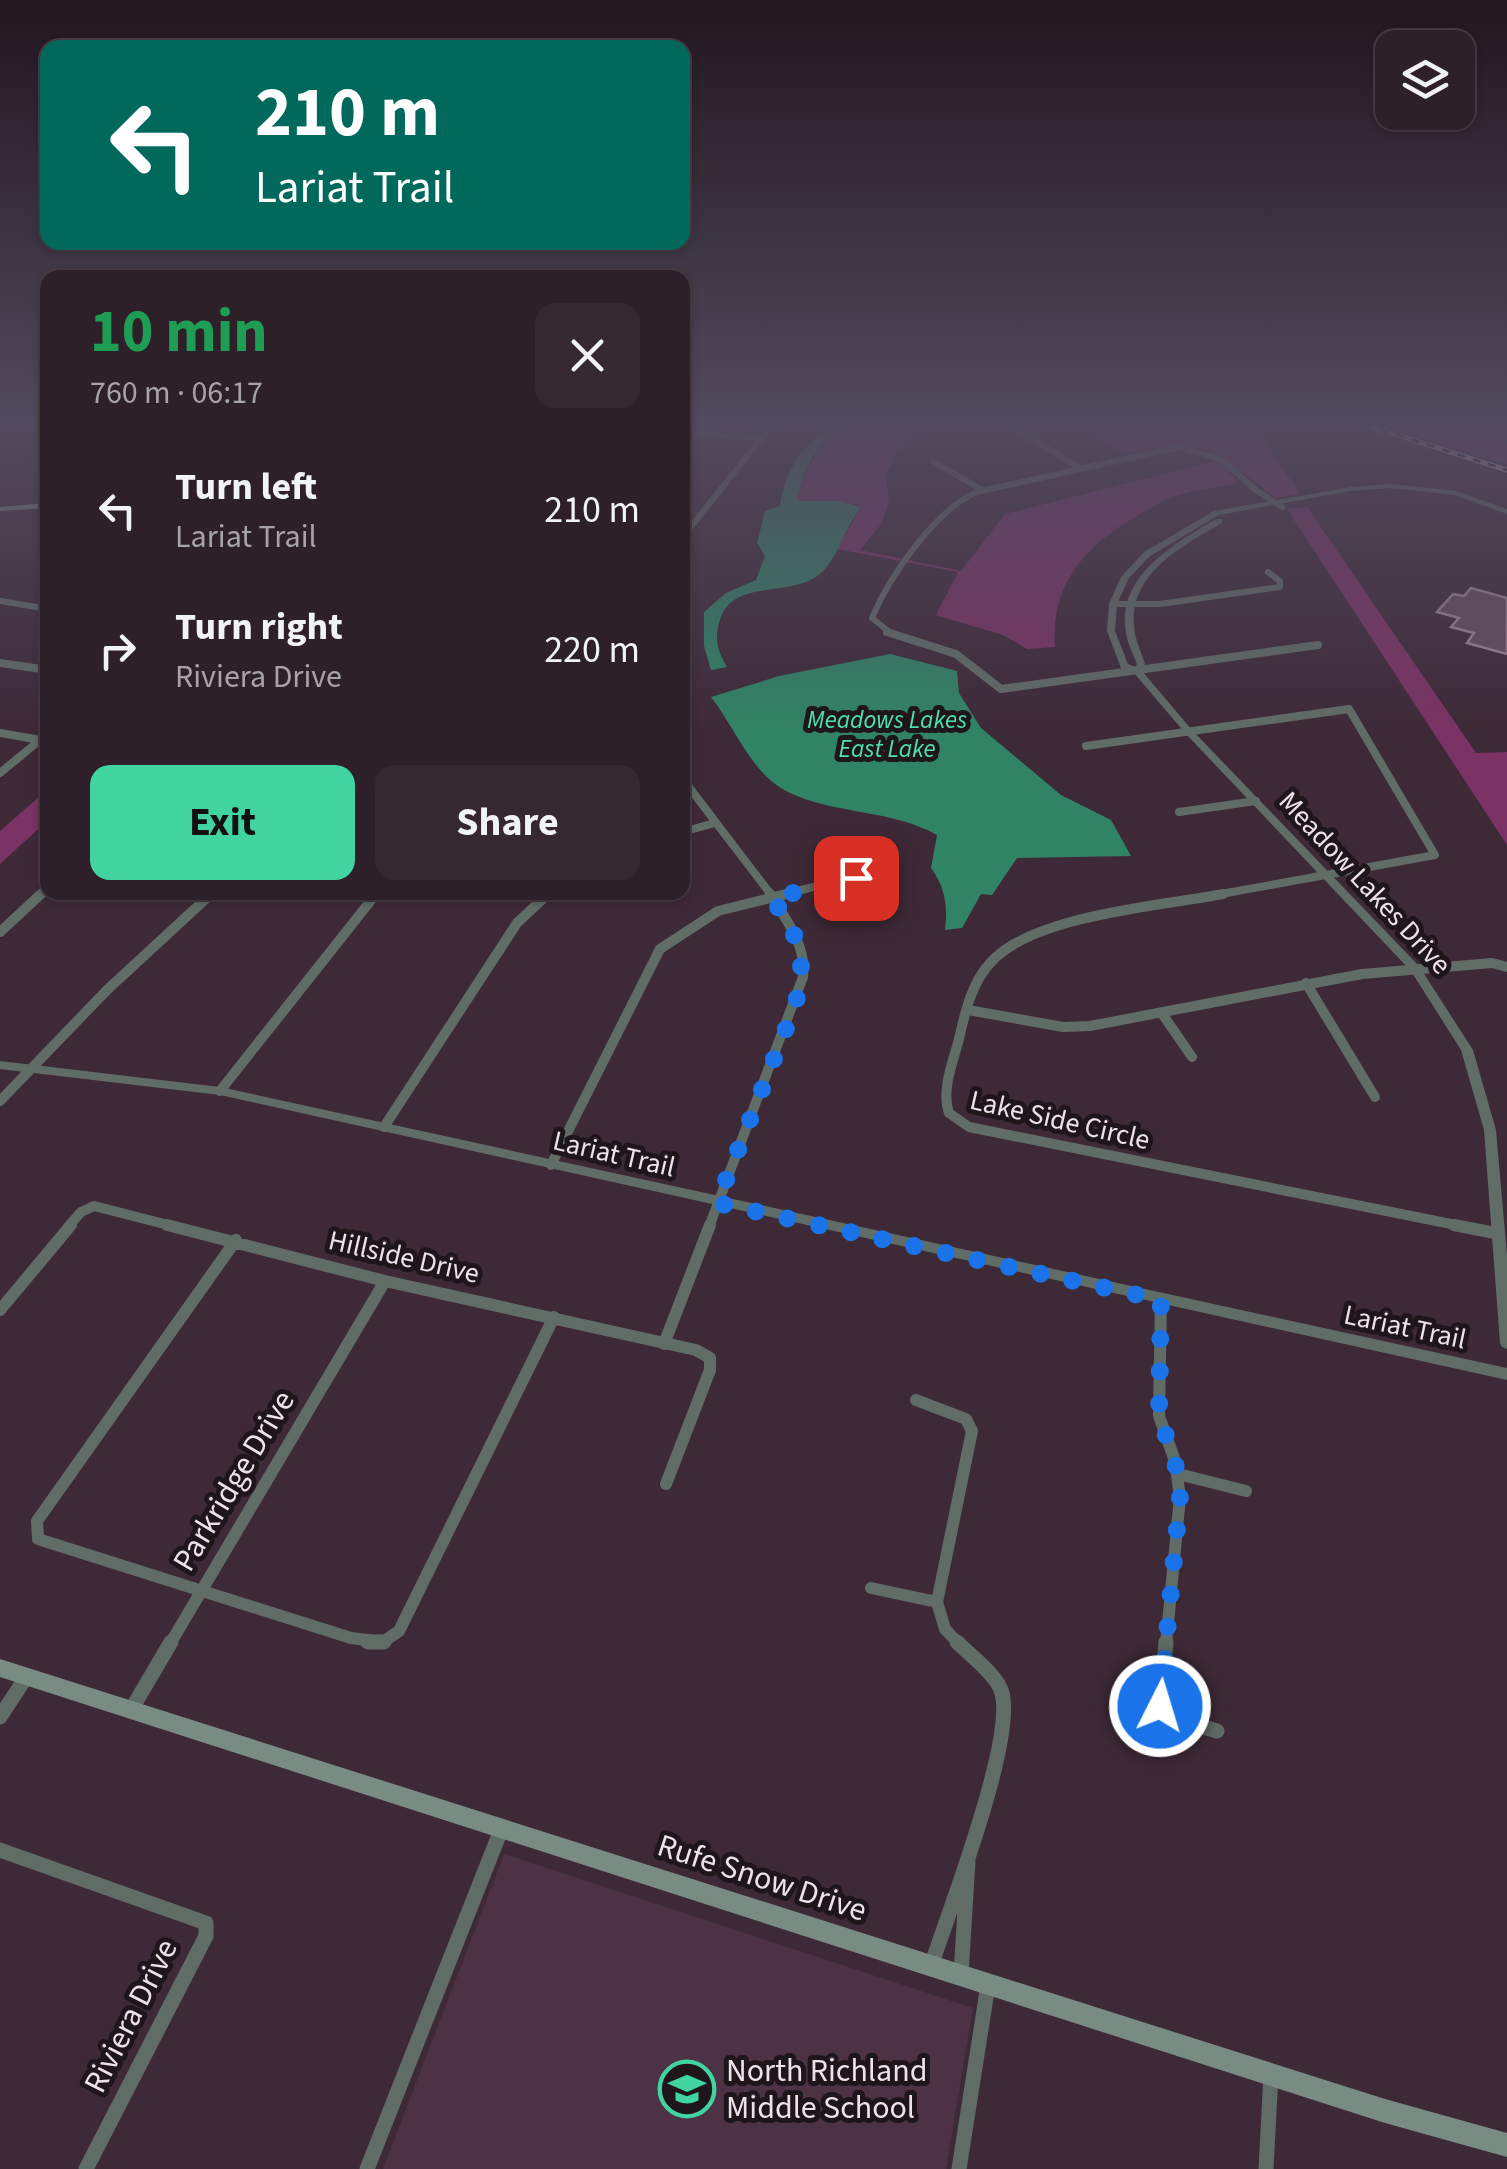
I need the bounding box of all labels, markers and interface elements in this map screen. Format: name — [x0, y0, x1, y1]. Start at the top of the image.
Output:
map controls — [1375, 30, 1475, 130]
button: layers — [1375, 30, 1475, 130]
text: 210 m — [255, 63, 440, 163]
icon: left — [90, 80, 220, 210]
text: Lariat Trail — [255, 156, 454, 220]
text: 10 min — [90, 290, 268, 375]
button: close — [535, 303, 640, 408]
text: 760 m · 06:17 — [90, 370, 263, 416]
text: Turn left — [175, 460, 317, 514]
icon: left — [90, 483, 145, 538]
text: 210 m — [544, 483, 640, 537]
text: Lariat Trail — [175, 514, 317, 560]
text: Turn right — [175, 600, 343, 654]
icon: right — [90, 623, 145, 678]
text: 220 m — [544, 623, 640, 677]
text: Riviera Drive — [175, 654, 342, 700]
water label: Meadows Lakes East Lake — [807, 702, 967, 767]
button: Exit — [90, 765, 355, 880]
button: Share — [375, 765, 640, 880]
street label: Meadow Lakes Drive — [1269, 783, 1461, 983]
pin — [814, 836, 899, 921]
icon: arrive — [829, 851, 884, 906]
street label: Lake Side Circle — [966, 1080, 1154, 1160]
street label: Lariat Trail — [549, 1121, 679, 1187]
street label: Hillside Drive — [325, 1220, 483, 1294]
street label: Lariat Trail — [1340, 1295, 1470, 1359]
street label: Parkridge Drive — [162, 1382, 306, 1580]
position arrow — [1108, 1654, 1212, 1758]
street label: Rufe Snow Drive — [651, 1823, 873, 1933]
street label: Riviera Drive — [73, 1931, 189, 2101]
place label: North Richland Middle School — [726, 2048, 927, 2131]
school or university icon: North Richland Middle School — [657, 2059, 717, 2119]

